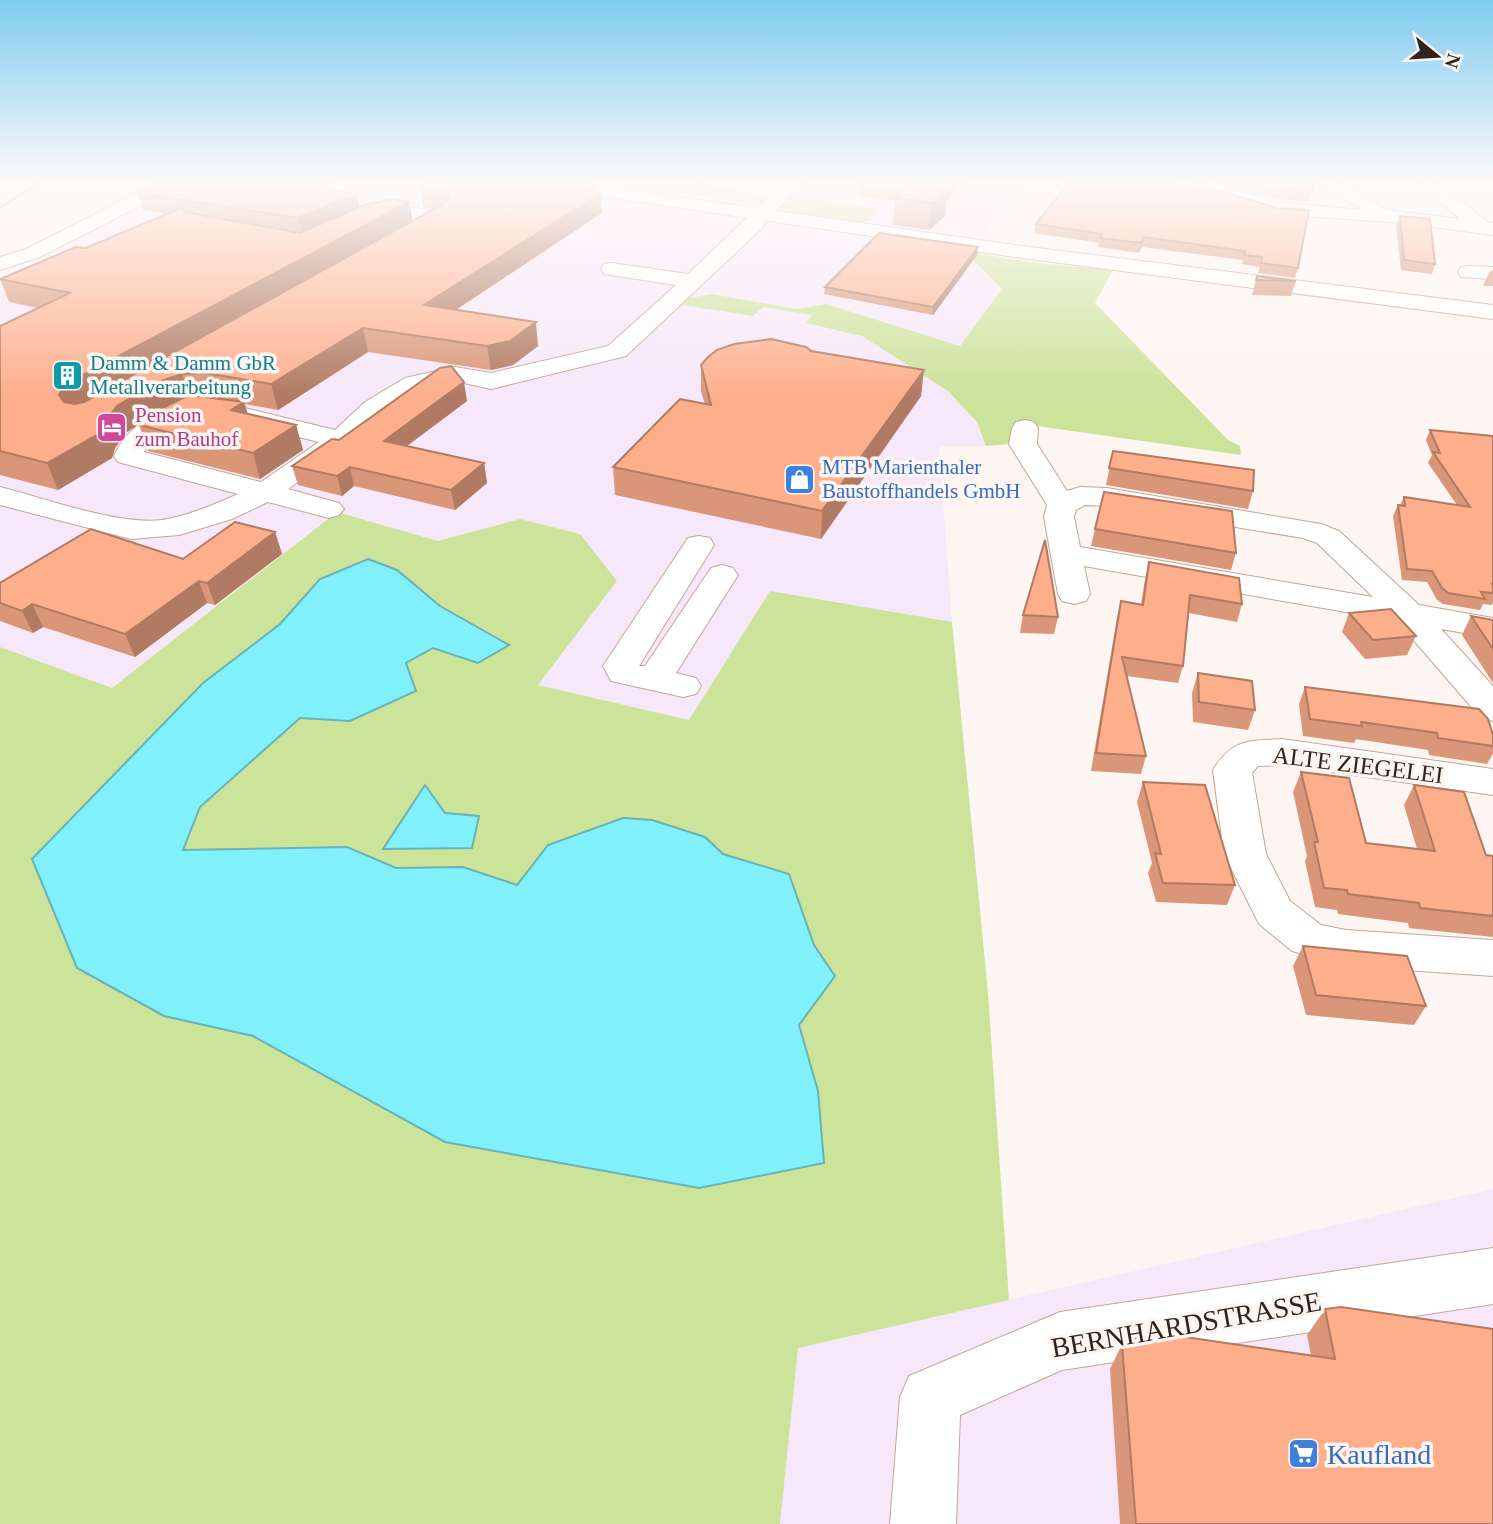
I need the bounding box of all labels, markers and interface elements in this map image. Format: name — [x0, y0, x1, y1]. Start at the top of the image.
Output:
north arrow — [1402, 21, 1472, 91]
text: N — [1441, 51, 1465, 71]
place label: Damm & Damm GbR Metallverarbeitung — [90, 351, 276, 399]
building icon: Damm & Damm GbR Metallverarbeitung — [50, 358, 84, 392]
place label: Pension zum Bauhof — [135, 403, 238, 451]
hotel icon: Pension zum Bauhof — [95, 410, 129, 444]
place label: MTB Marienthaler Baustoffhandels GmbH — [822, 455, 1021, 503]
shop icon: MTB Marienthaler Baustoffhandels GmbH — [782, 462, 816, 496]
street label: ALTE ZIEGELEI — [1271, 742, 1445, 788]
street label: BERNHARDSTRASSE — [1049, 1285, 1324, 1364]
supermarket icon: Kaufland — [1287, 1437, 1321, 1471]
place label: Kaufland — [1327, 1439, 1431, 1470]

